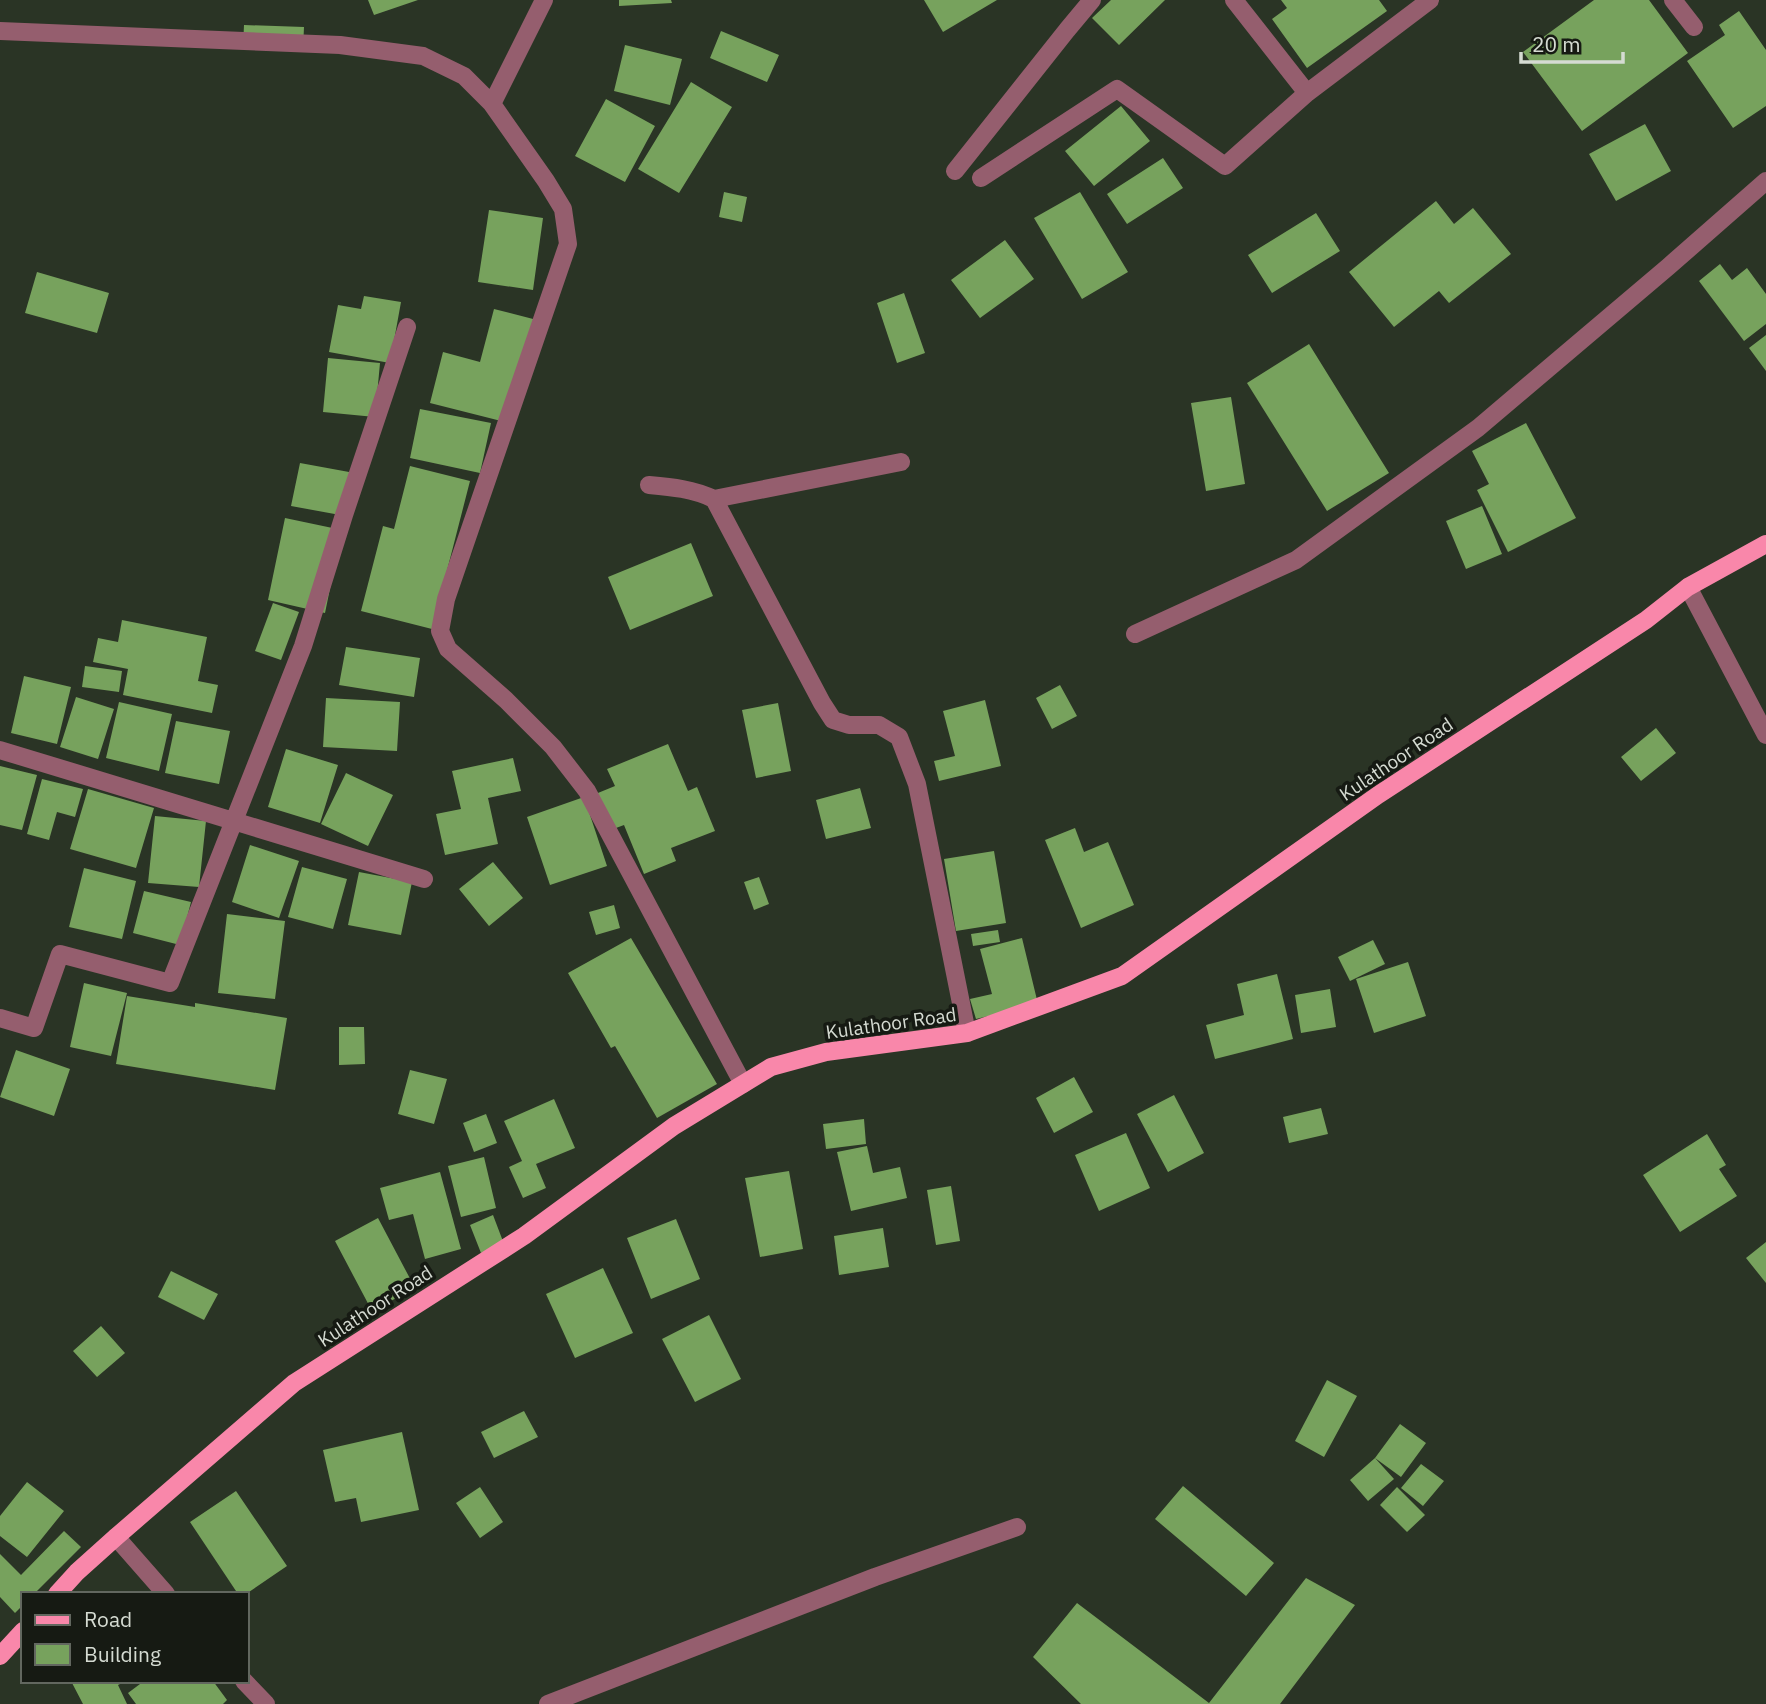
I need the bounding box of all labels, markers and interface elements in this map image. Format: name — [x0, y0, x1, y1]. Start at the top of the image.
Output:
scale bar — [1521, 21, 1622, 65]
text: 20 m — [1532, 30, 1581, 58]
street label: Kulathoor Road — [1335, 712, 1457, 806]
street label: Kulathoor Road — [824, 1002, 958, 1044]
street label: Kulathoor Road — [313, 1260, 437, 1352]
legend — [21, 1592, 248, 1683]
text: Road — [84, 1605, 132, 1633]
text: Building — [84, 1640, 161, 1668]

